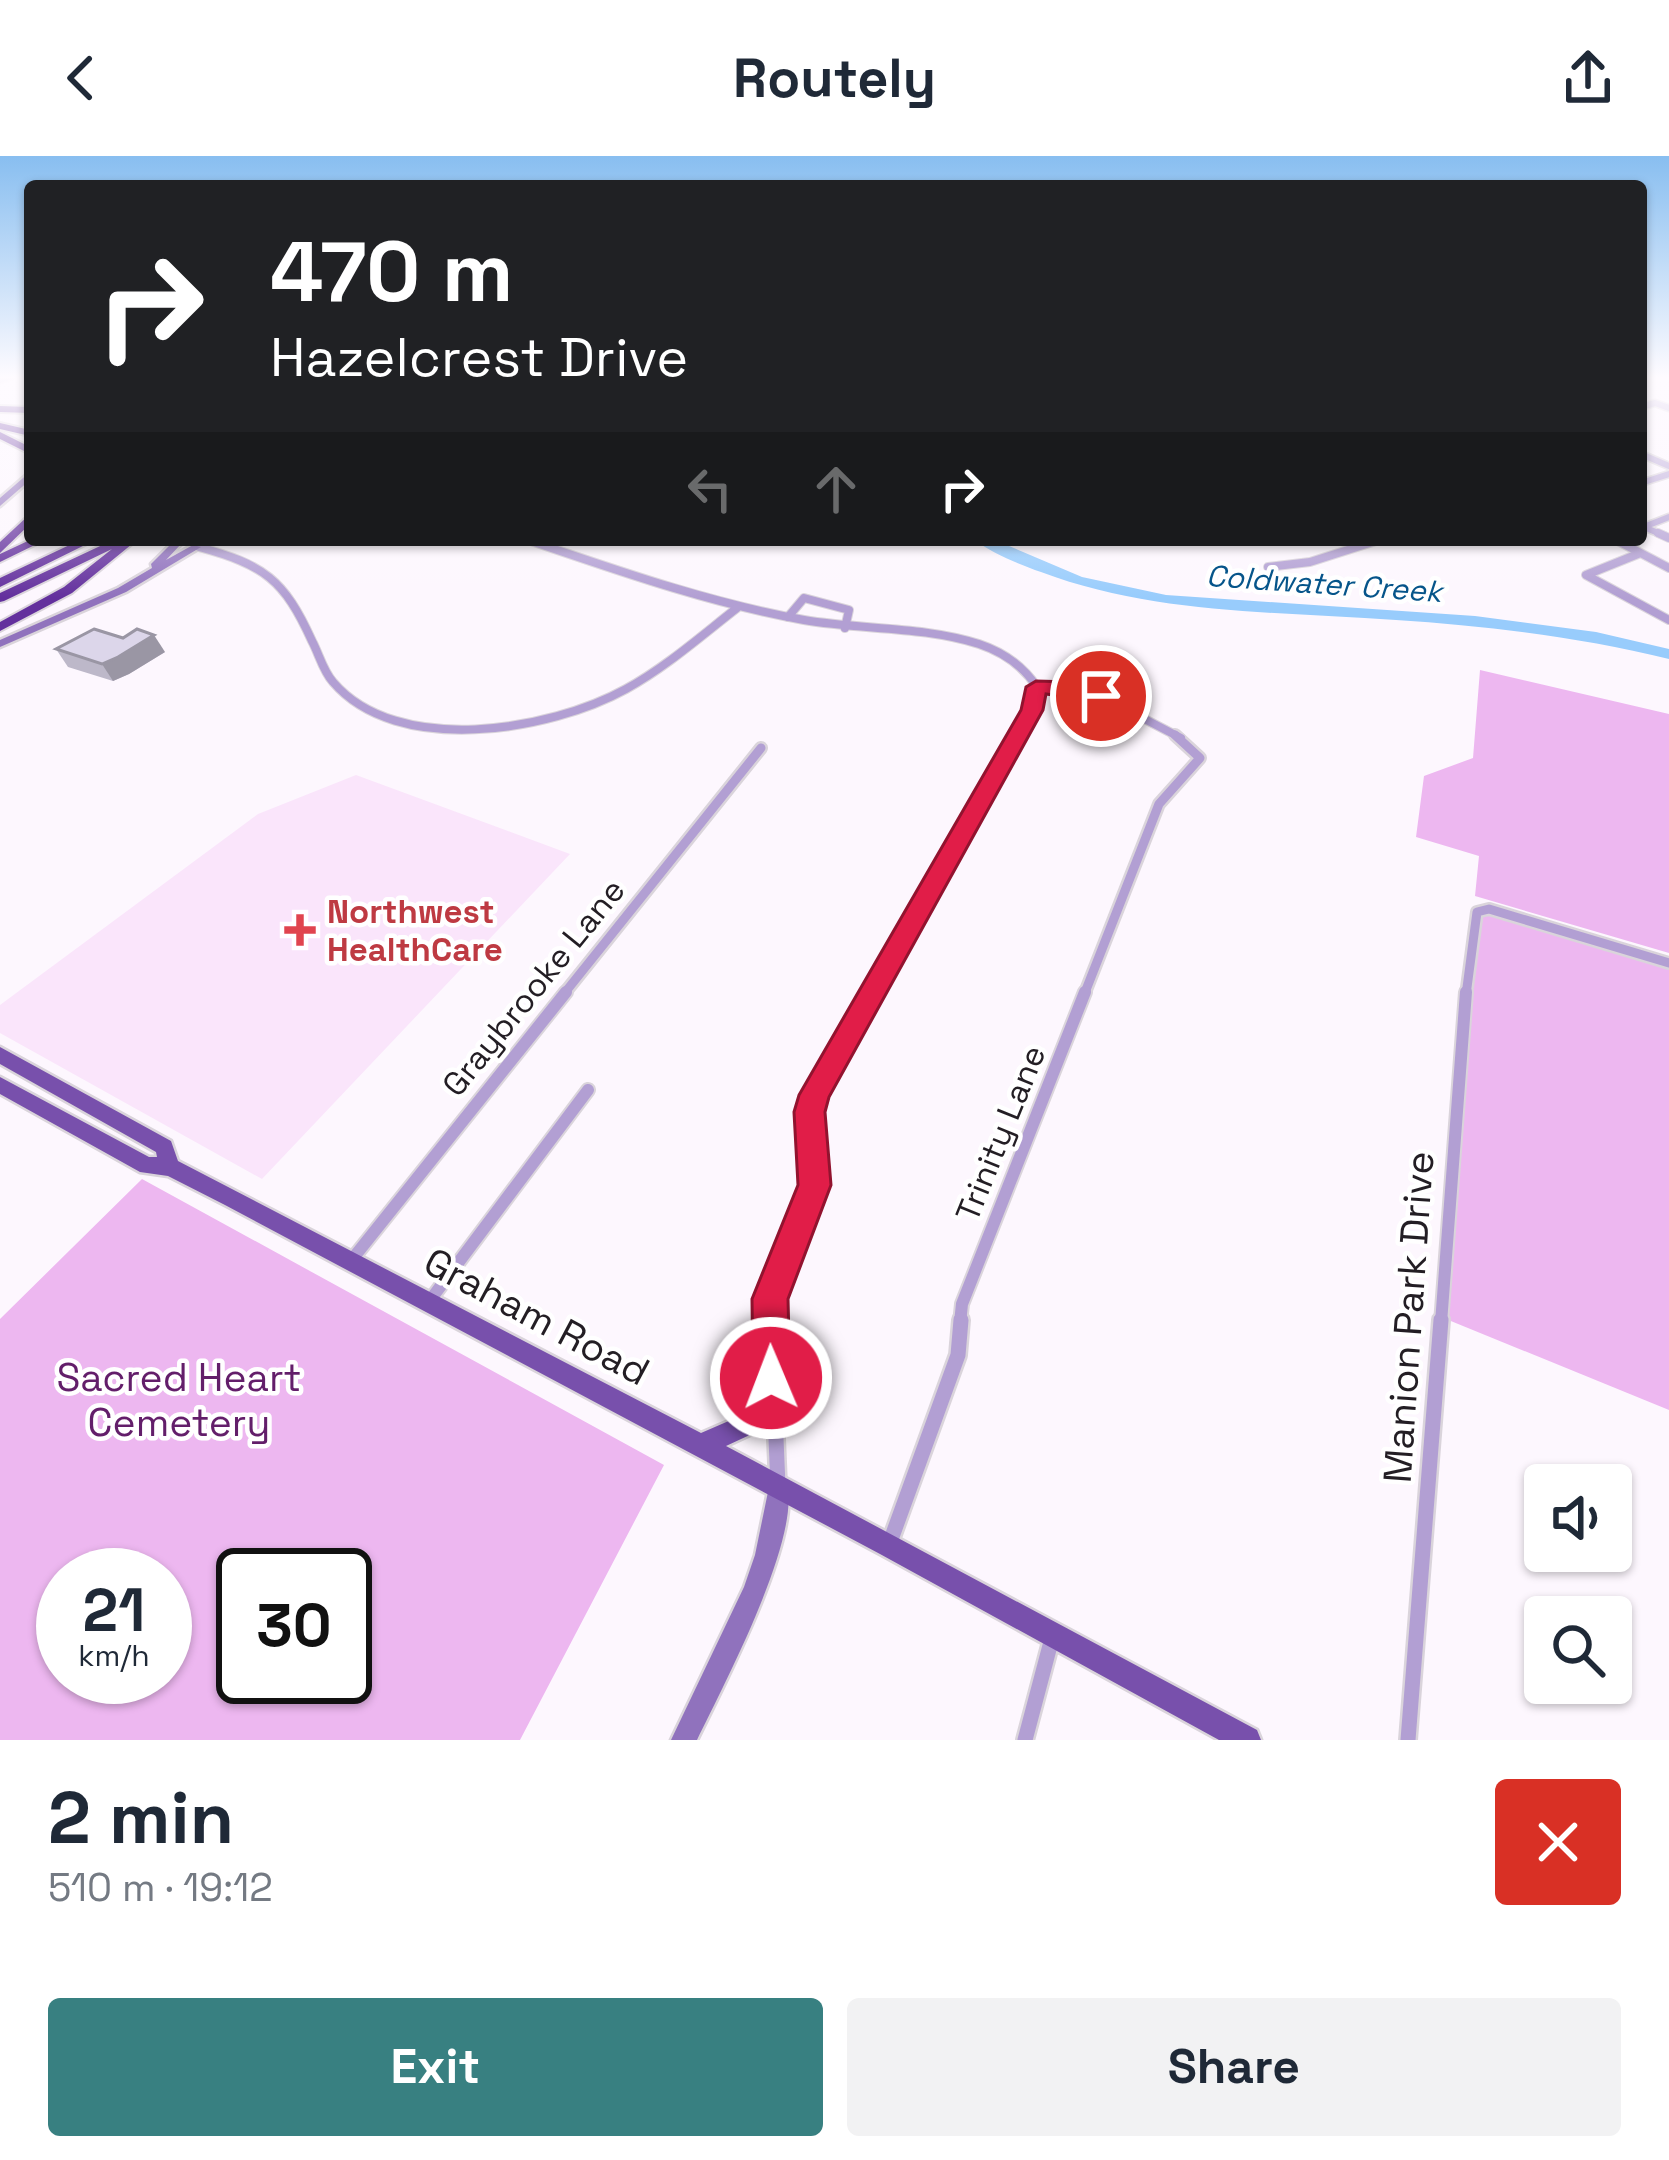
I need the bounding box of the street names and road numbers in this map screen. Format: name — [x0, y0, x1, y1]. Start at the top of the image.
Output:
street label: Graybrooke Lane — [433, 870, 634, 1105]
street label: Trinity Lane — [947, 1039, 1055, 1228]
street label: Manion Park Drive — [1372, 1150, 1445, 1484]
street label: Graham Road — [416, 1237, 658, 1396]

